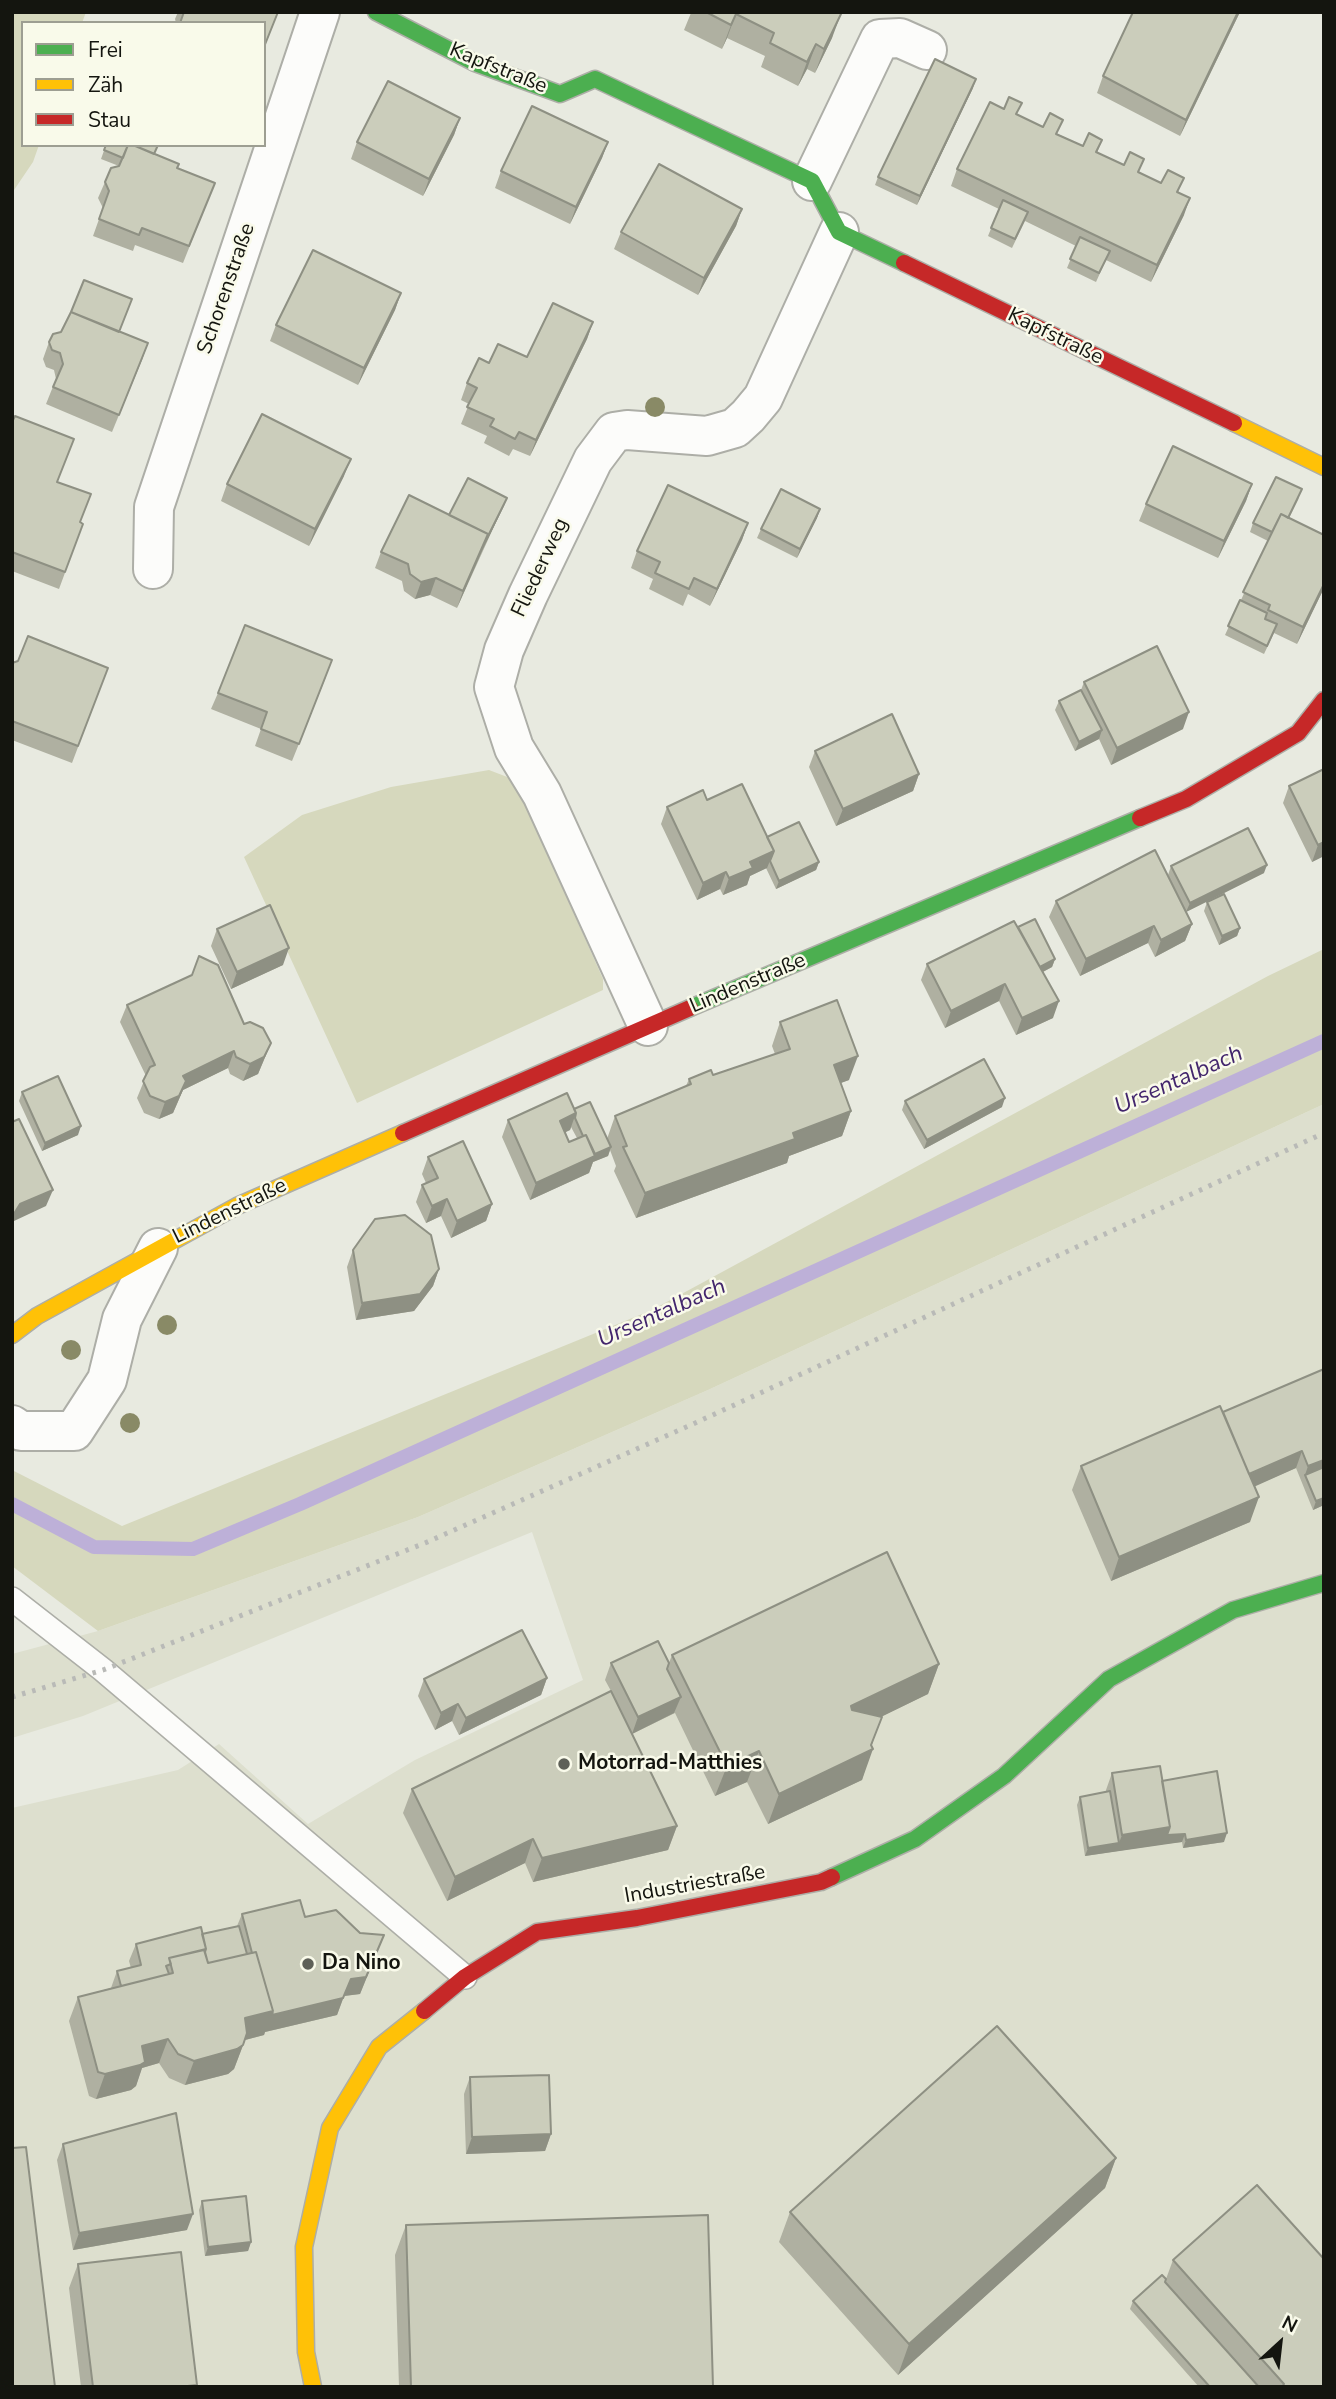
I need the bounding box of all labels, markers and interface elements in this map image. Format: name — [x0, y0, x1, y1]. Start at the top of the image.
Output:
legend — [21, 21, 266, 147]
text: Frei — [88, 36, 123, 64]
street label: Kapfstraße — [445, 38, 551, 100]
text: Zäh — [88, 71, 123, 99]
text: Stau — [88, 106, 131, 134]
street label: Schorenstraße — [193, 220, 261, 358]
street label: Kapfstraße — [1003, 303, 1107, 371]
street label: Fliederweg — [507, 514, 575, 622]
street label: Lindenstraße — [686, 948, 810, 1020]
water label: Ursentalbach — [1111, 1040, 1247, 1122]
street label: Lindenstraße — [169, 1174, 291, 1250]
water label: Ursentalbach — [594, 1273, 730, 1355]
place label: Motorrad-Matthies — [578, 1751, 762, 1777]
marker: Motorrad-Matthies — [556, 1756, 572, 1772]
street label: Industriestraße — [623, 1860, 767, 1910]
place label: Da Nino — [322, 1951, 401, 1977]
marker: Da Nino — [300, 1956, 316, 1972]
north arrow — [1245, 2308, 1315, 2378]
text: N — [1277, 2309, 1302, 2339]

